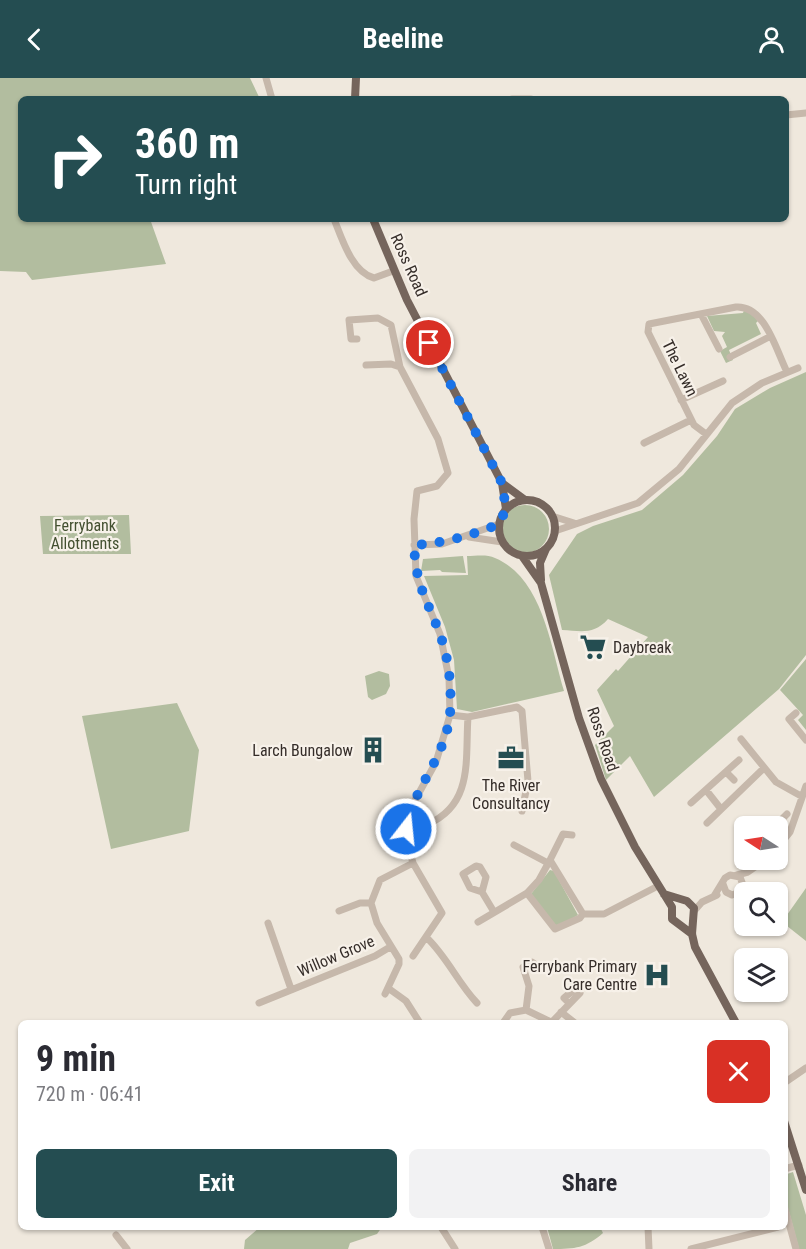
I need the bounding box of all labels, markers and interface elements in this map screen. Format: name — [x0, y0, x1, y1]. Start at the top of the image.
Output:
icon: back — [18, 23, 51, 56]
text: Beeline — [363, 23, 443, 55]
icon: person — [755, 23, 788, 56]
text: 360 m — [135, 119, 240, 168]
icon: right — [36, 120, 114, 198]
text: Turn right — [135, 169, 237, 201]
street label: Ross Road — [387, 231, 431, 299]
pin — [403, 317, 454, 368]
icon: arrive — [412, 326, 445, 359]
street label: The Lawn — [658, 337, 702, 399]
park label: Ferrybank Allotments — [51, 516, 119, 553]
supermarket icon: Daybreak — [578, 632, 608, 662]
place label: Daybreak — [613, 638, 672, 657]
street label: Ross Road — [583, 704, 623, 774]
building icon: Larch Bungalow — [358, 735, 388, 765]
place label: Larch Bungalow — [252, 741, 353, 760]
office icon: The River Consultancy — [496, 743, 526, 773]
place label: The River Consultancy — [472, 776, 550, 813]
position arrow — [374, 797, 438, 861]
north arrow — [734, 816, 788, 870]
map controls — [734, 816, 788, 1002]
button: search — [734, 882, 788, 936]
street label: Willow Grove — [295, 931, 377, 981]
button: layers — [734, 948, 788, 1002]
place label: Ferrybank Primary Care Centre — [522, 957, 637, 994]
hospital icon: Ferrybank Primary Care Centre — [642, 960, 672, 990]
text: 9 min — [36, 1038, 116, 1080]
button: close — [707, 1040, 770, 1103]
text: 720 m · 06:41 — [36, 1082, 143, 1106]
button: Exit — [36, 1149, 397, 1218]
button: Share — [409, 1149, 770, 1218]

